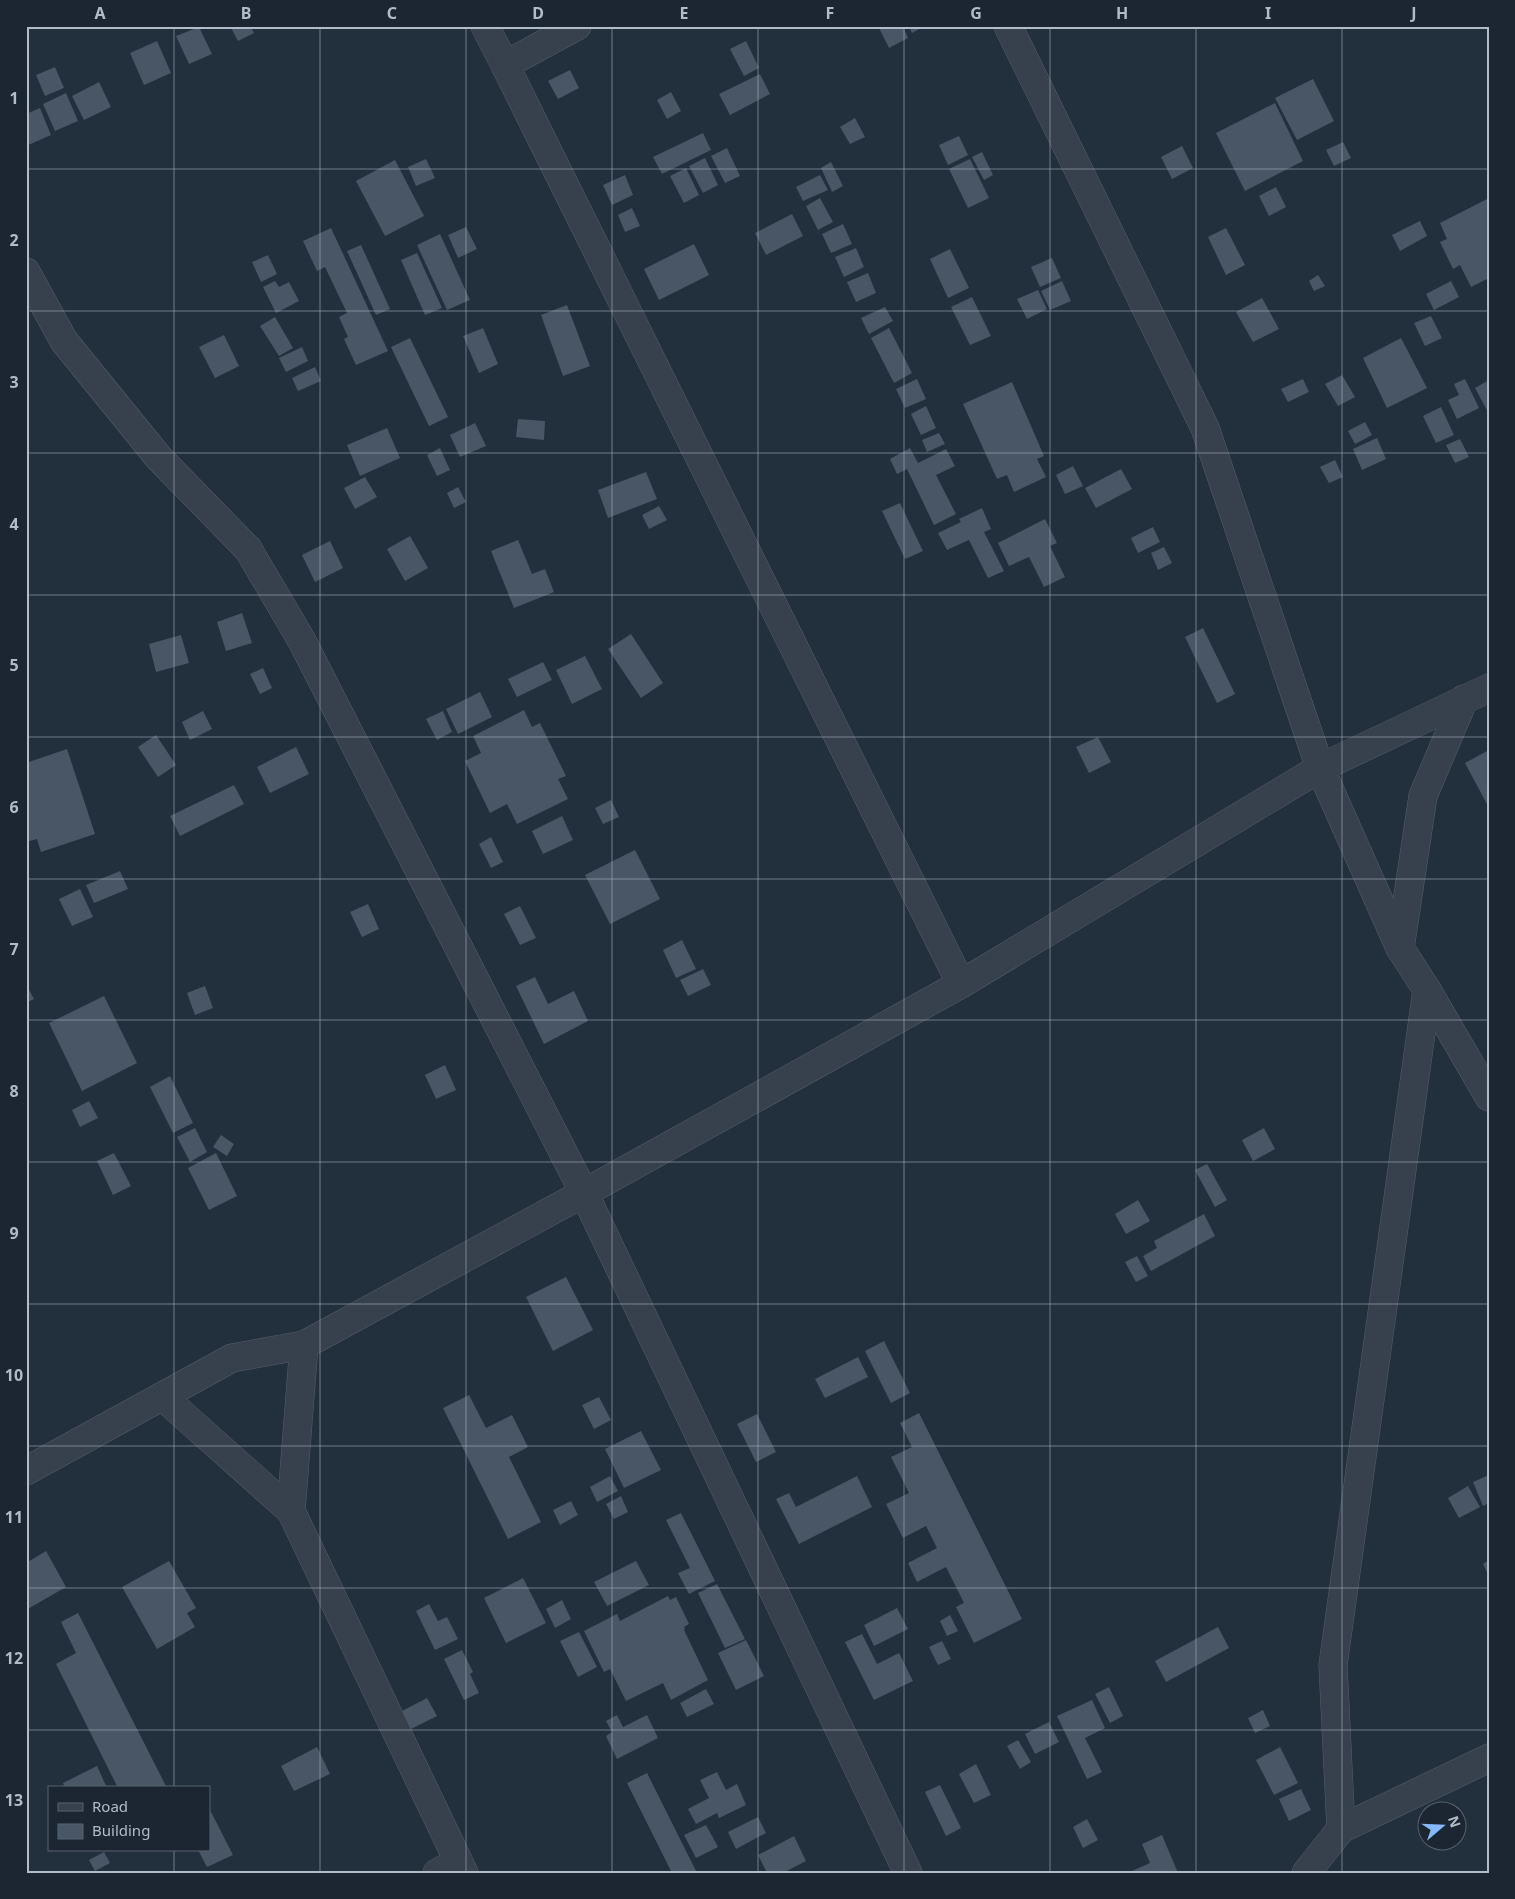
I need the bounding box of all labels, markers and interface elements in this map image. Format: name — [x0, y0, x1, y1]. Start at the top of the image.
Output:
text: A — [94, 2, 106, 24]
text: B — [241, 2, 251, 24]
text: C — [387, 2, 397, 24]
text: D — [532, 2, 544, 24]
text: E — [680, 2, 689, 24]
text: F — [826, 2, 834, 24]
text: G — [970, 2, 982, 24]
text: H — [1116, 2, 1128, 24]
text: I — [1265, 2, 1271, 24]
text: J — [1409, 2, 1417, 24]
text: 1 — [9, 87, 19, 109]
text: 2 — [9, 229, 19, 251]
text: 3 — [9, 371, 19, 393]
text: 4 — [9, 513, 19, 535]
text: 5 — [9, 654, 19, 676]
text: 6 — [9, 796, 19, 818]
text: 7 — [9, 938, 19, 960]
text: 8 — [9, 1080, 19, 1102]
text: 9 — [9, 1222, 19, 1244]
text: 10 — [5, 1364, 23, 1386]
text: 11 — [5, 1506, 23, 1528]
text: 12 — [5, 1647, 23, 1669]
legend — [48, 1786, 210, 1852]
text: 13 — [5, 1789, 23, 1811]
text: Road — [92, 1796, 128, 1816]
north arrow — [1418, 1802, 1468, 1852]
text: N — [1444, 1813, 1466, 1830]
text: Building — [92, 1820, 150, 1840]

